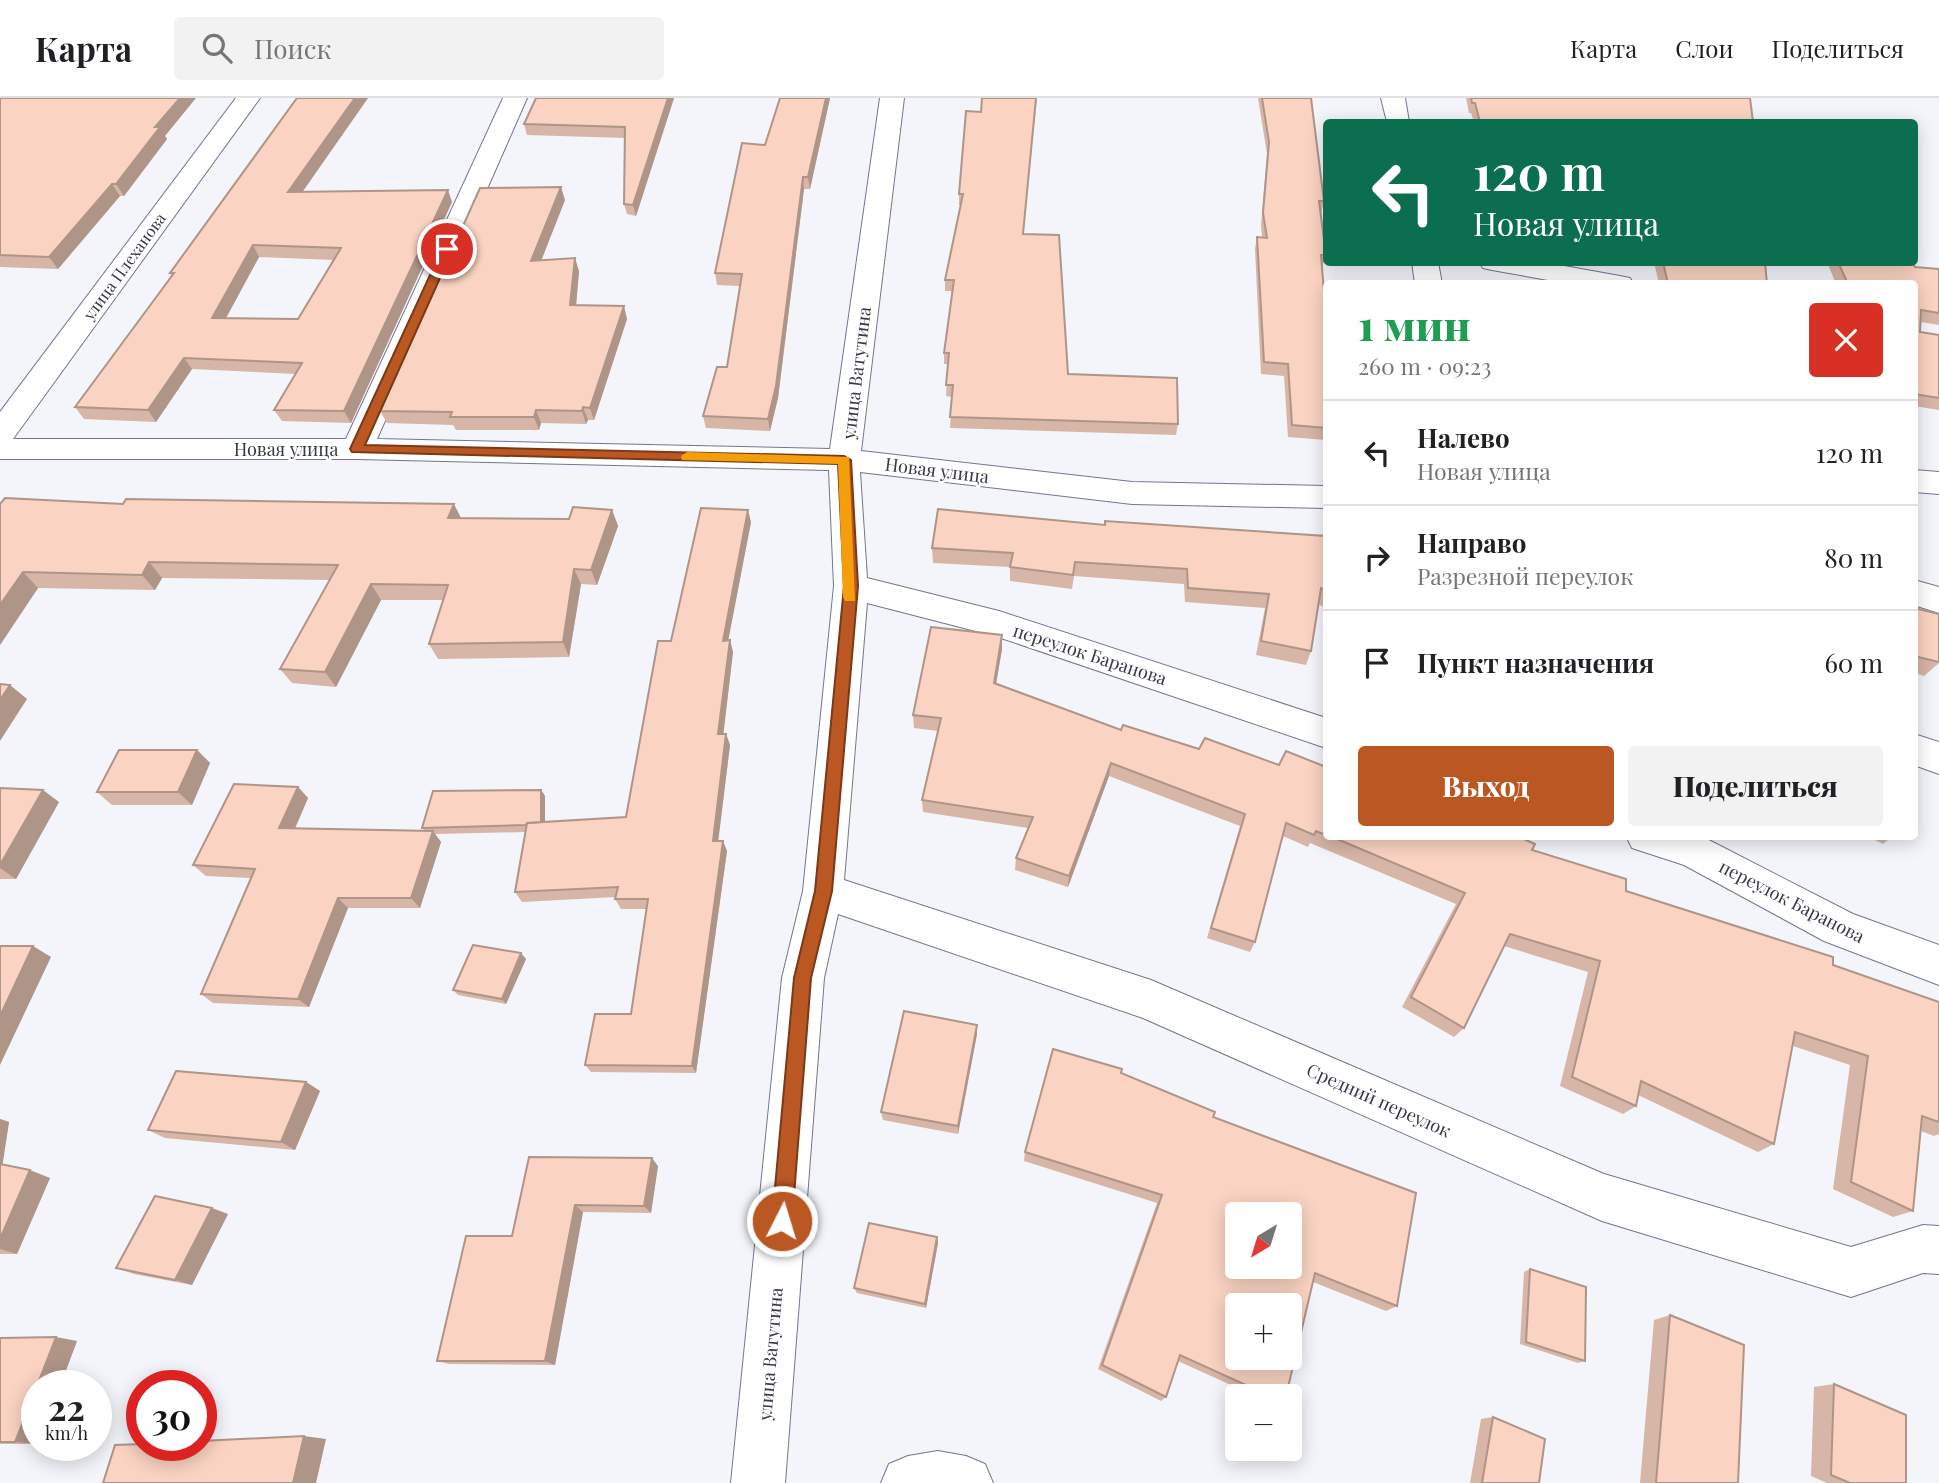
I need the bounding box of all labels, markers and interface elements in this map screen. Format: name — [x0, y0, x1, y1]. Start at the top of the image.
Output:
search box — [174, 17, 664, 80]
text: Карта — [35, 26, 132, 70]
icon: search — [198, 29, 236, 67]
text: Поиск — [254, 31, 331, 66]
text: Карта — [1570, 32, 1637, 64]
text: Слои — [1675, 32, 1734, 64]
text: Поделиться — [1772, 32, 1904, 64]
text: 120 m — [1473, 138, 1605, 203]
icon: left — [1358, 147, 1449, 238]
text: Новая улица — [1473, 201, 1659, 244]
street label: улица Плеханова — [77, 208, 170, 325]
pin — [417, 219, 477, 279]
icon: arrive — [428, 230, 466, 268]
text: 1 мин — [1358, 296, 1471, 352]
button: close — [1809, 303, 1883, 377]
street label: улица Ватутина — [836, 305, 876, 442]
text: 260 m · 09:23 — [1358, 350, 1491, 381]
text: Налево — [1417, 420, 1510, 455]
icon: left — [1358, 434, 1396, 472]
text: 120 m — [1816, 435, 1883, 470]
street label: Новая улица — [234, 437, 338, 461]
street label: Новая улица — [884, 452, 990, 488]
text: Новая улица — [1417, 455, 1551, 486]
text: Направо — [1417, 525, 1526, 560]
icon: right — [1358, 539, 1396, 577]
text: 80 m — [1824, 540, 1883, 575]
text: Разрезной переулок — [1417, 560, 1633, 591]
street label: переулок Баранова — [1010, 618, 1170, 690]
icon: arrive — [1358, 644, 1396, 682]
text: Пункт назначения — [1417, 645, 1654, 680]
text: 60 m — [1824, 645, 1883, 680]
button: Выход — [1358, 746, 1614, 826]
button: Поделиться — [1628, 746, 1883, 826]
street label: переулок Баранова — [1715, 854, 1869, 948]
street label: Средний переулок — [1303, 1057, 1455, 1143]
position arrow — [745, 1184, 819, 1258]
north arrow — [1225, 1202, 1302, 1279]
map controls — [1225, 1202, 1302, 1461]
street label: улица Ватутина — [752, 1286, 788, 1423]
button: + — [1225, 1293, 1302, 1370]
speed limit sign: 30 — [126, 1370, 217, 1461]
text: 22 — [48, 1383, 85, 1430]
button: − — [1225, 1384, 1302, 1461]
text: km/h — [45, 1421, 88, 1445]

